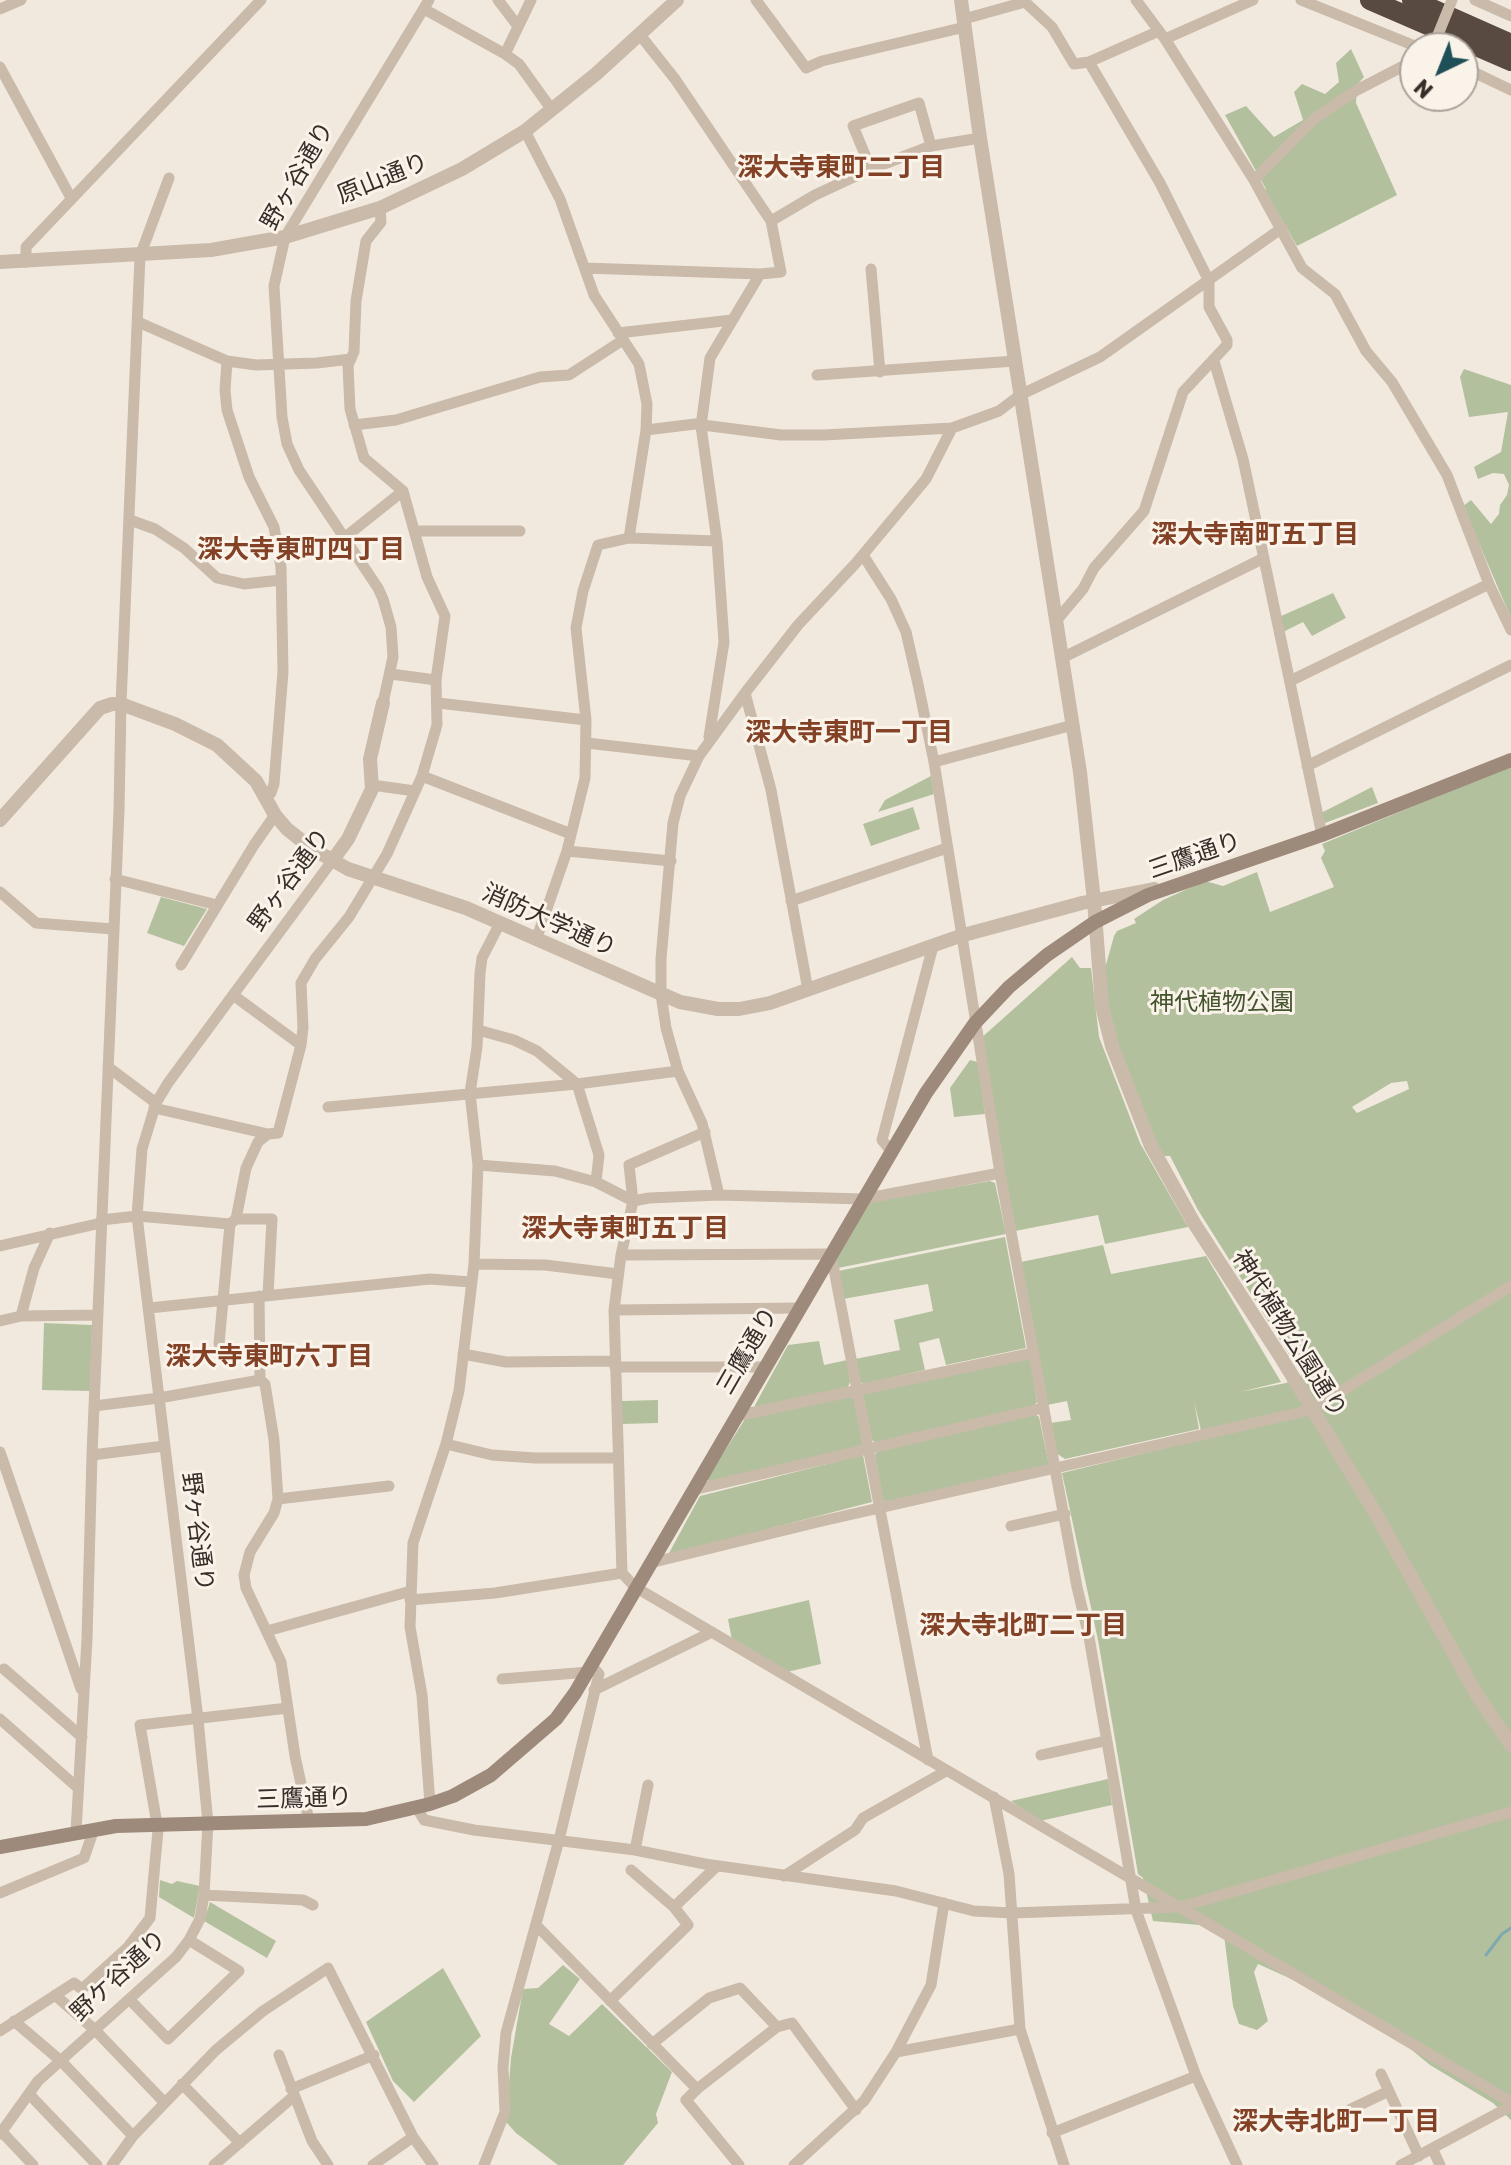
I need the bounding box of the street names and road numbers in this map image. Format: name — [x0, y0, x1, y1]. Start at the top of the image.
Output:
street label: 野ヶ谷通り — [256, 117, 340, 235]
street label: 原山通り — [333, 148, 433, 210]
street label: 野ヶ谷通り — [243, 823, 337, 937]
street label: 三鷹通り — [1145, 827, 1245, 885]
street label: 消防大学通り — [477, 879, 621, 963]
street label: 神代植物公園通り — [1226, 1245, 1352, 1423]
street label: 三鷹通り — [712, 1302, 784, 1400]
street label: 野ヶ谷通り — [175, 1471, 219, 1593]
street label: 三鷹通り — [256, 1783, 352, 1815]
street label: 野ケ谷通り — [65, 1925, 173, 2027]

